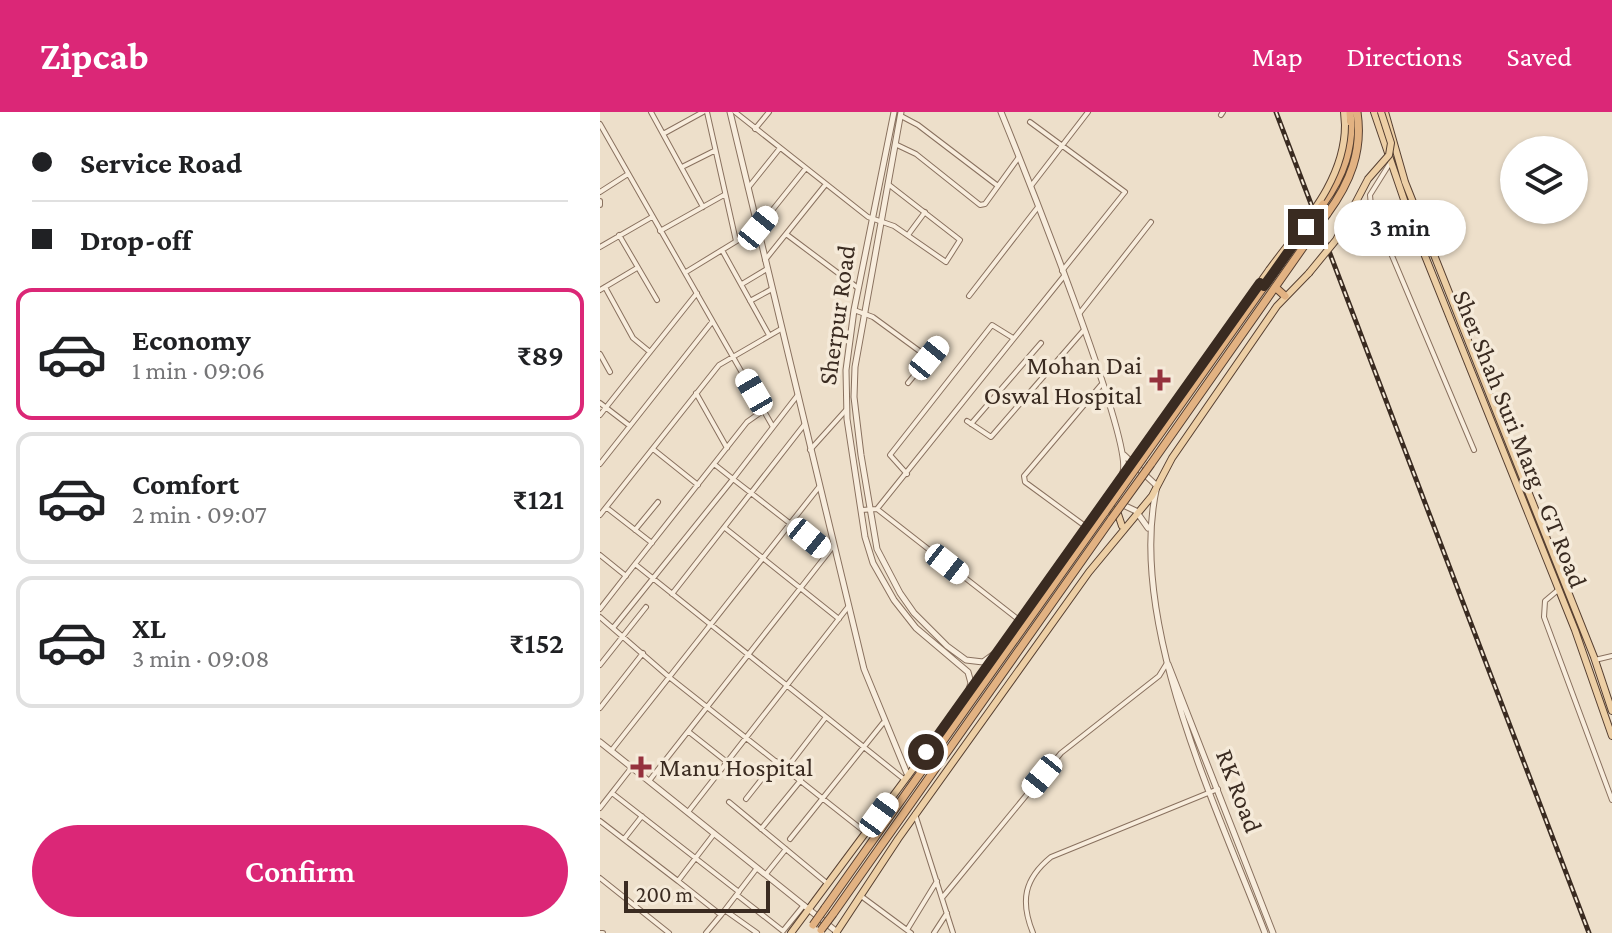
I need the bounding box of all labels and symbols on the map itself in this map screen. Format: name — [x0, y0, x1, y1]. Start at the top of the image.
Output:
callout: 3 min — [1334, 199, 1466, 255]
car — [734, 202, 782, 254]
route end — [1288, 209, 1324, 245]
street label: Sherpur Road — [813, 243, 861, 387]
street label: Sher Shah Suri Marg - GT Road — [1447, 286, 1593, 592]
car — [905, 332, 953, 384]
place label: Mohan Dai Oswal Hospital — [984, 351, 1142, 410]
car — [732, 365, 776, 419]
marker: Mohan Dai Oswal Hospital — [1149, 369, 1171, 391]
car — [783, 514, 835, 562]
car — [921, 540, 973, 588]
route start — [908, 734, 944, 770]
street label: RK Road — [1210, 745, 1268, 837]
car — [1018, 750, 1066, 802]
place label: Manu Hospital — [659, 753, 813, 782]
marker: Manu Hospital — [630, 756, 652, 778]
car — [855, 789, 903, 841]
scale bar — [624, 877, 770, 913]

